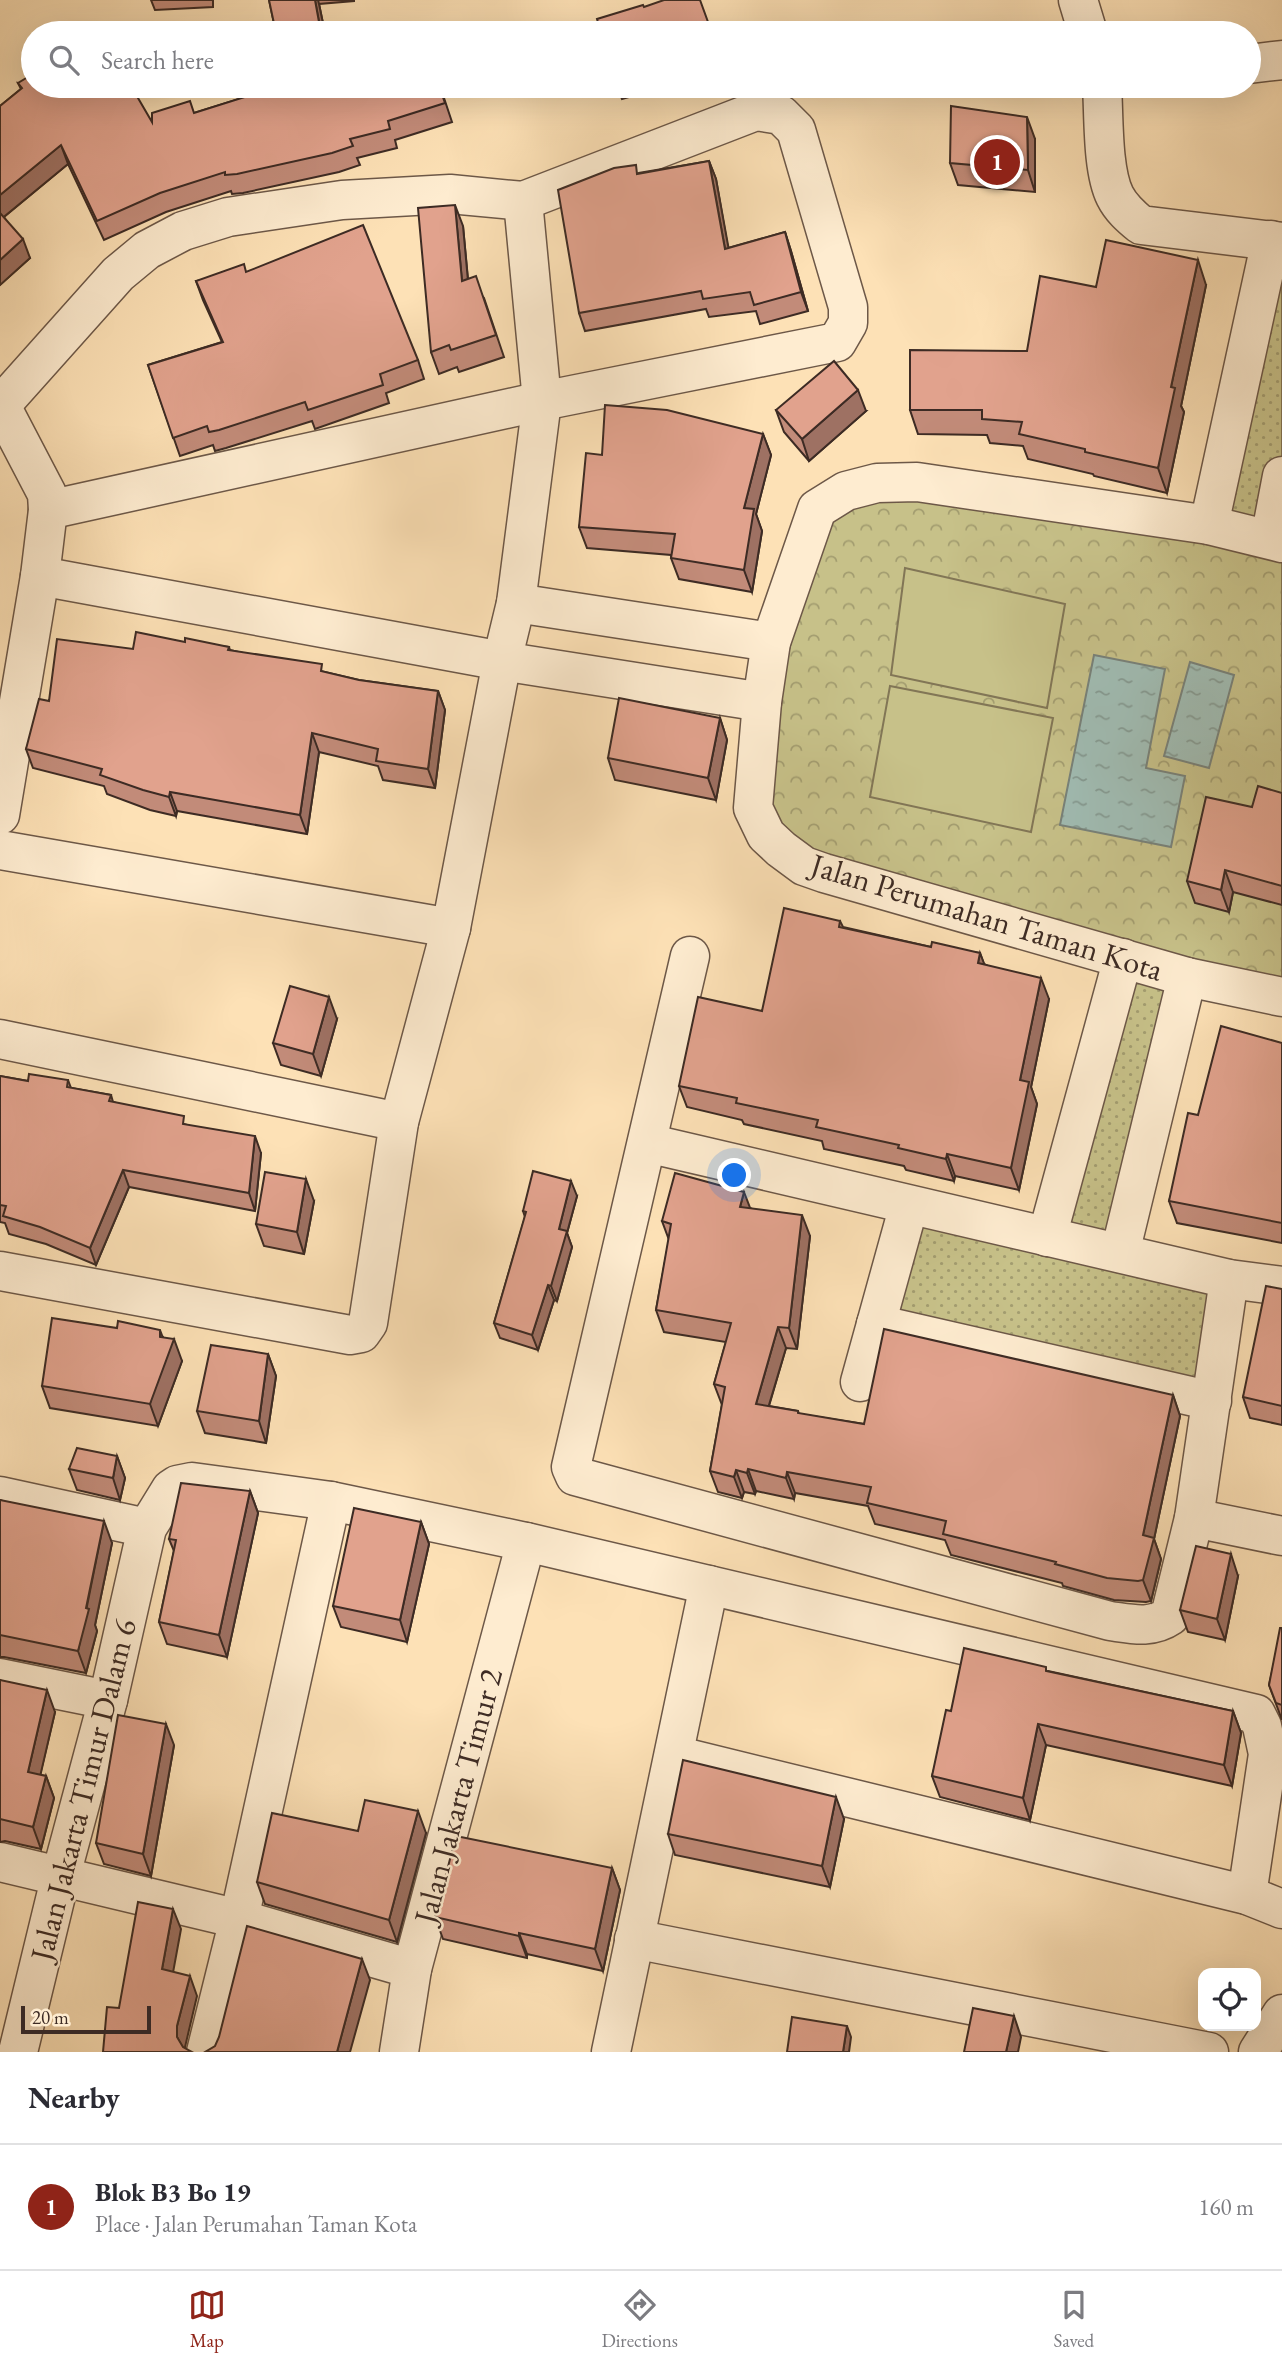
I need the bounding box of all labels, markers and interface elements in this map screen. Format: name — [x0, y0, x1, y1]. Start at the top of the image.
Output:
search box — [21, 21, 1261, 98]
icon: search — [45, 41, 83, 79]
text: Search here — [101, 43, 214, 77]
pin: 1 — [974, 136, 1020, 188]
street label: Jalan Perumahan Taman Kota — [803, 843, 1168, 991]
your location — [717, 1158, 751, 1192]
street label: Jalan Jakarta Timur Dalam 6 — [19, 1615, 146, 1968]
street label: Jalan Jakarta Timur 2 — [403, 1663, 512, 1931]
map controls — [1198, 1968, 1261, 2031]
button: locate — [1198, 1968, 1261, 2031]
scale bar — [21, 2003, 150, 2035]
text: 20 m — [32, 2005, 69, 2030]
text: Nearby — [28, 2078, 120, 2117]
text: Blok B3 Bo 19 — [95, 2175, 251, 2209]
text: 1 — [45, 2192, 57, 2222]
text: 160 m — [1198, 2192, 1254, 2222]
text: Place · Jalan Perumahan Taman Kota — [95, 2209, 417, 2239]
tab: Map — [188, 2286, 226, 2353]
tab: Directions — [601, 2286, 678, 2353]
tab: Saved — [1053, 2286, 1094, 2353]

